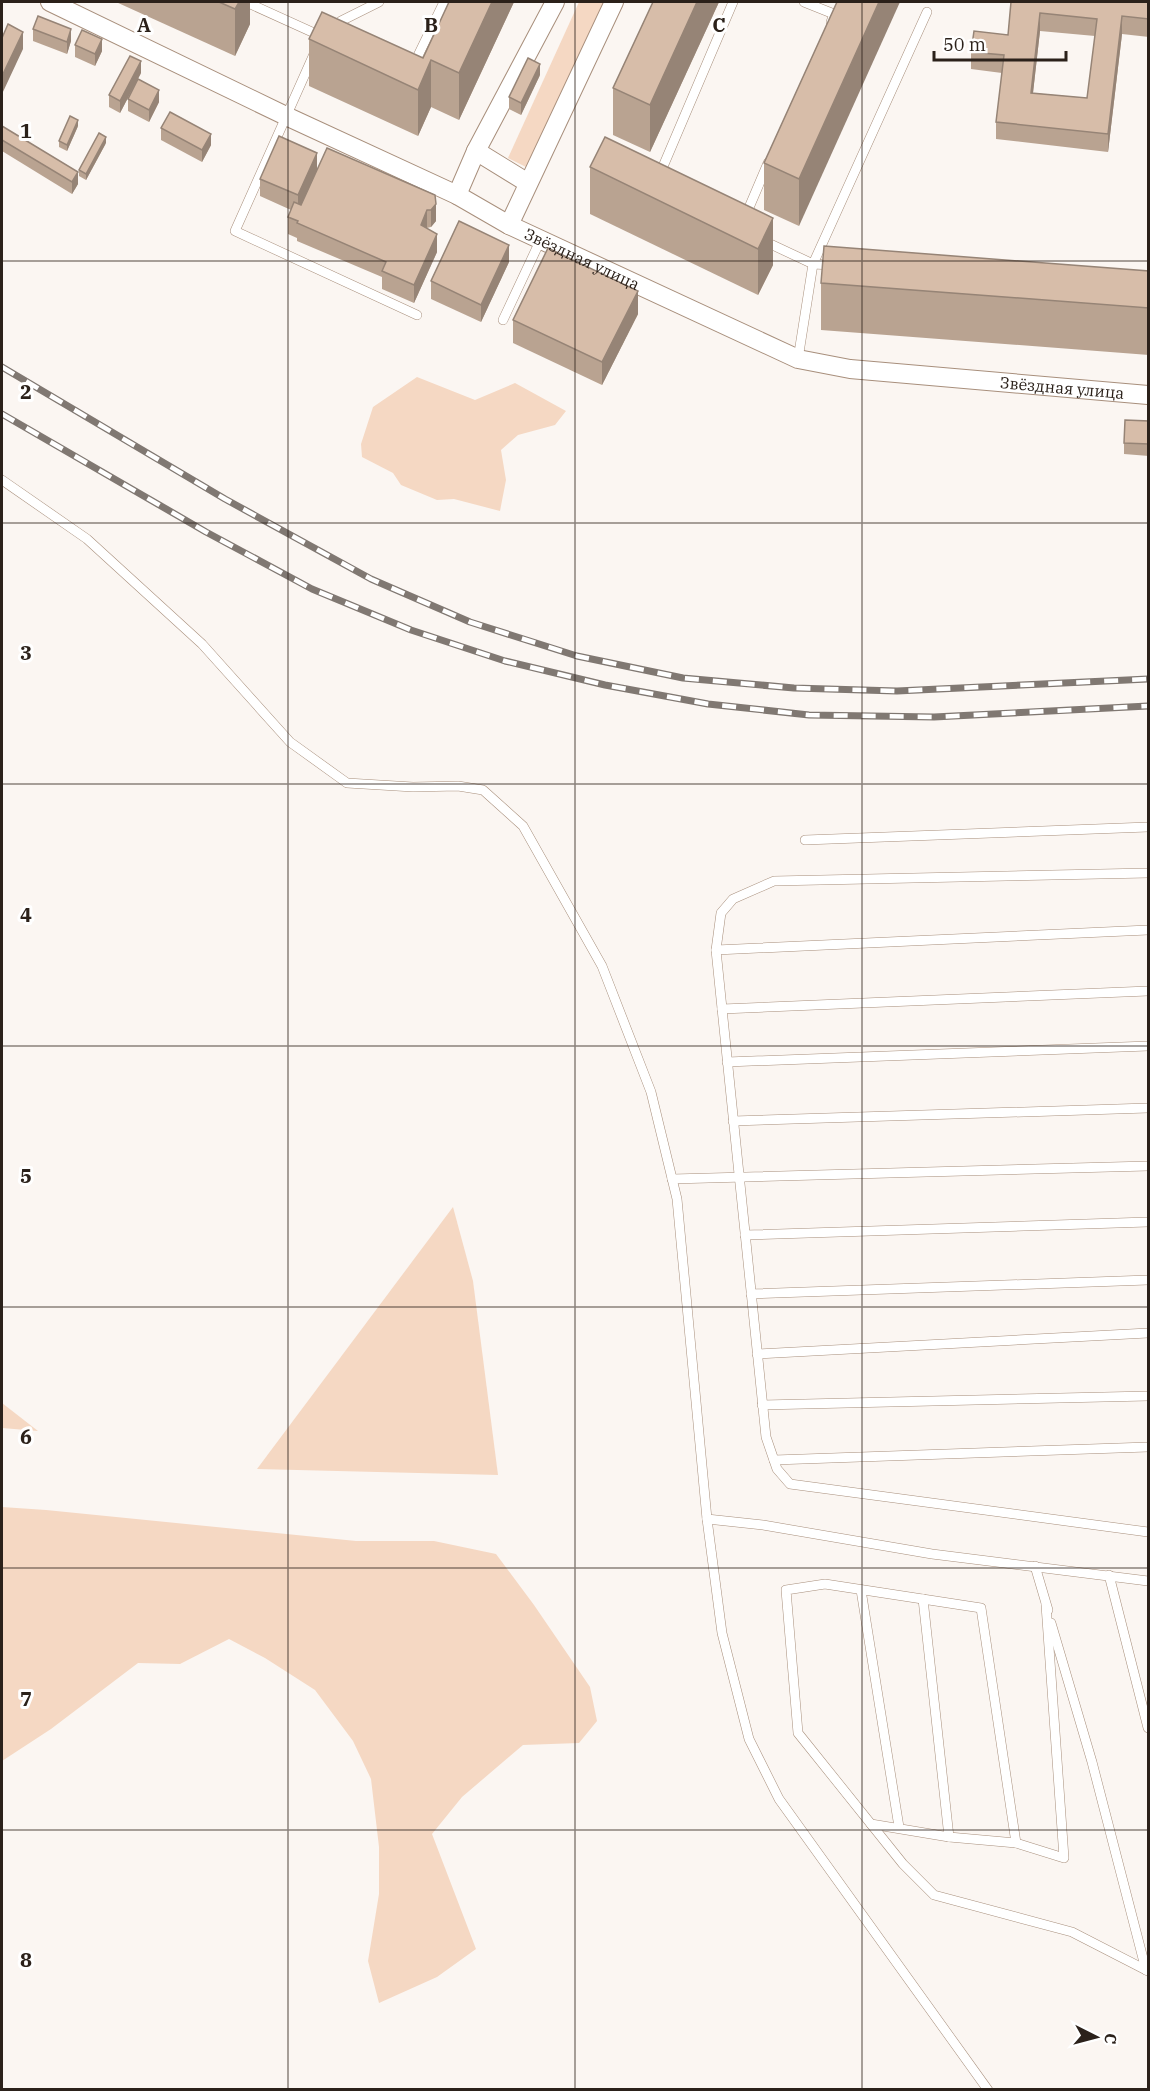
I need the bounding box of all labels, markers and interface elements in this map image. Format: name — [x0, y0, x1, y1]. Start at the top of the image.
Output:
text: A — [137, 11, 151, 38]
text: B — [424, 11, 438, 38]
text: C — [712, 11, 726, 38]
scale bar — [934, 24, 1066, 62]
text: 50 m — [943, 33, 986, 56]
text: 1 — [20, 117, 32, 144]
street label: Звёздная улица — [521, 224, 643, 294]
street label: Звёздная улица — [999, 372, 1125, 403]
text: 2 — [20, 378, 32, 405]
text: 3 — [20, 639, 32, 666]
text: 4 — [20, 901, 32, 928]
text: 5 — [20, 1162, 32, 1189]
text: 6 — [20, 1423, 32, 1450]
text: 7 — [20, 1685, 32, 1712]
text: 8 — [20, 1946, 32, 1973]
north arrow — [1066, 2007, 1126, 2067]
text: С — [1100, 2032, 1121, 2045]

